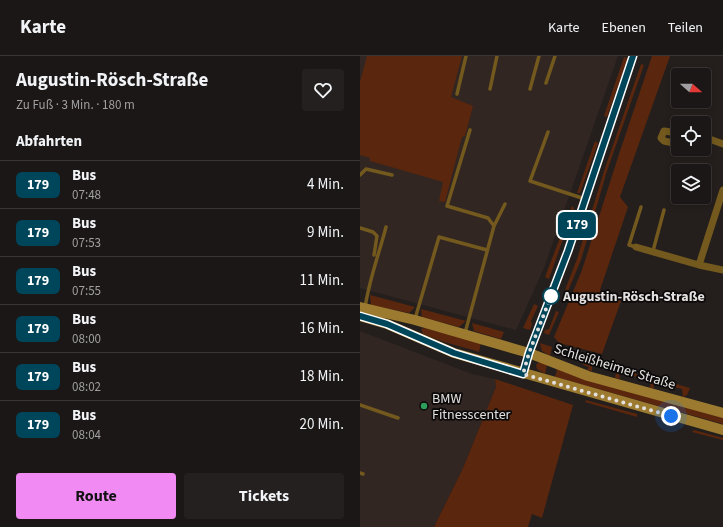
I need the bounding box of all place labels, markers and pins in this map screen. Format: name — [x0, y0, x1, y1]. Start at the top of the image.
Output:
marker: Augustin-Rösch-Straße — [542, 287, 560, 305]
place label: Augustin-Rösch-Straße — [562, 287, 705, 307]
place label: BMW Fitnesscenter — [432, 389, 511, 425]
marker: BMW Fitnesscenter — [419, 401, 429, 411]

